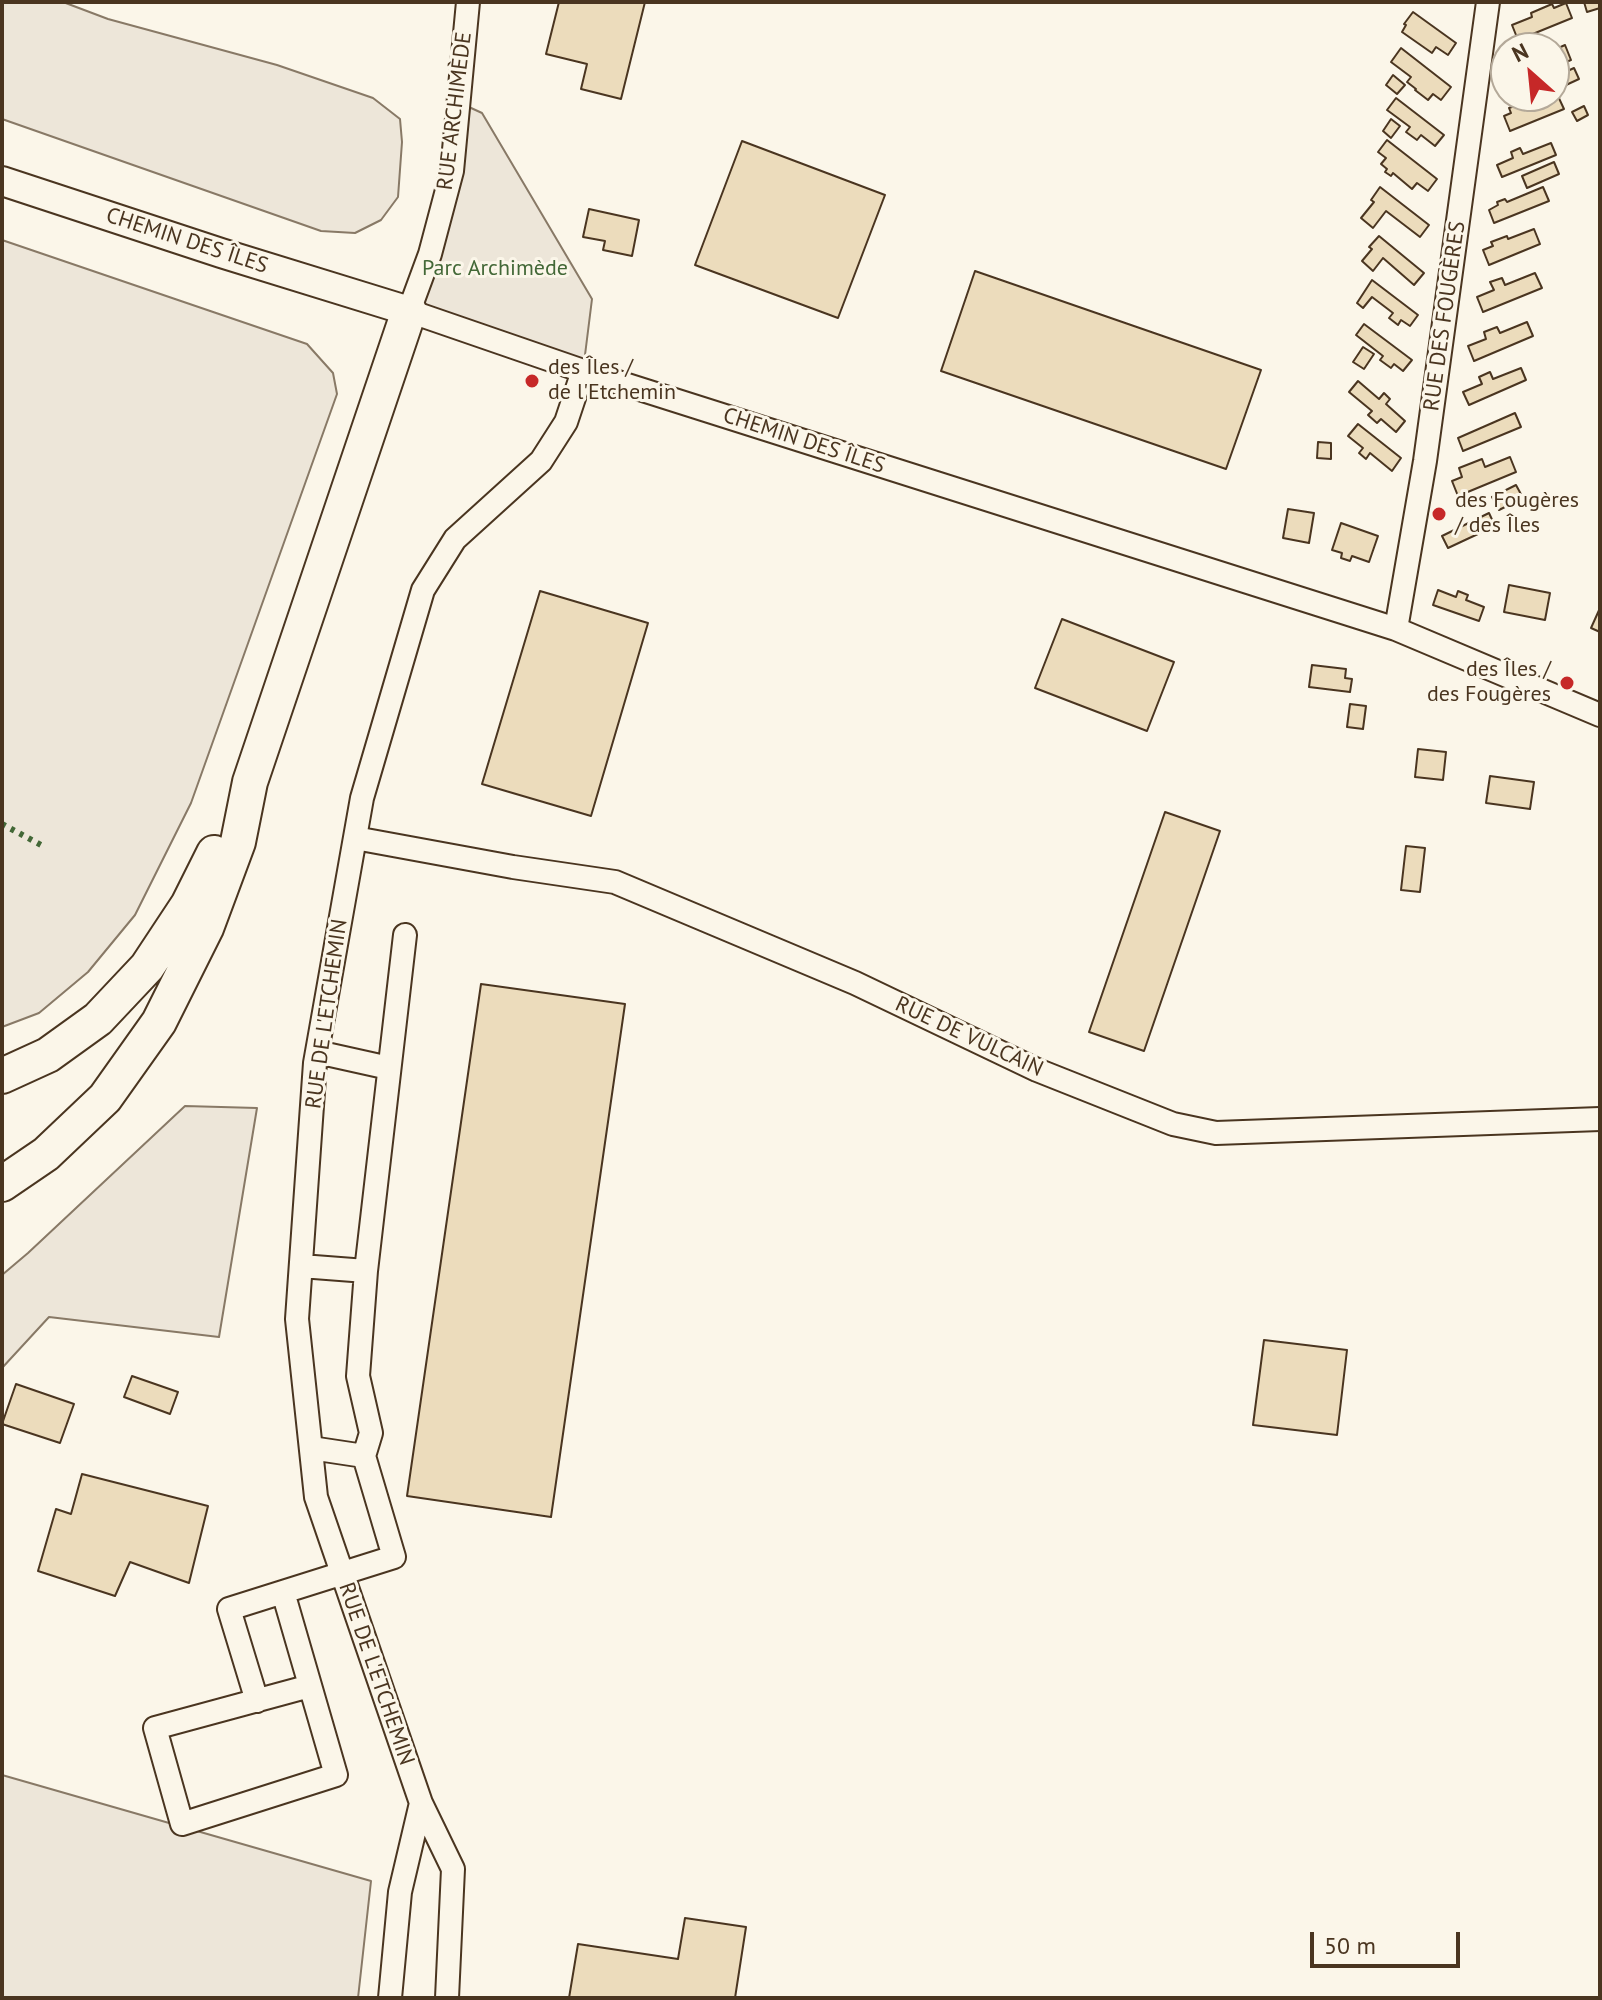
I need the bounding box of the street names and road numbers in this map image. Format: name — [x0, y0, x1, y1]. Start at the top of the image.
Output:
street label: RUE ARCHIMÈDE — [432, 30, 478, 192]
street label: CHEMIN DES ÎLES — [103, 202, 271, 280]
street label: RUE DES FOUGÈRES — [1419, 219, 1471, 413]
street label: CHEMIN DES ÎLES — [720, 402, 888, 480]
street label: RUE DE L'ETCHEMIN — [301, 917, 353, 1111]
street label: RUE DE VULCAIN — [891, 991, 1047, 1083]
street label: RUE DE L'ETCHEMIN — [332, 1579, 420, 1769]

